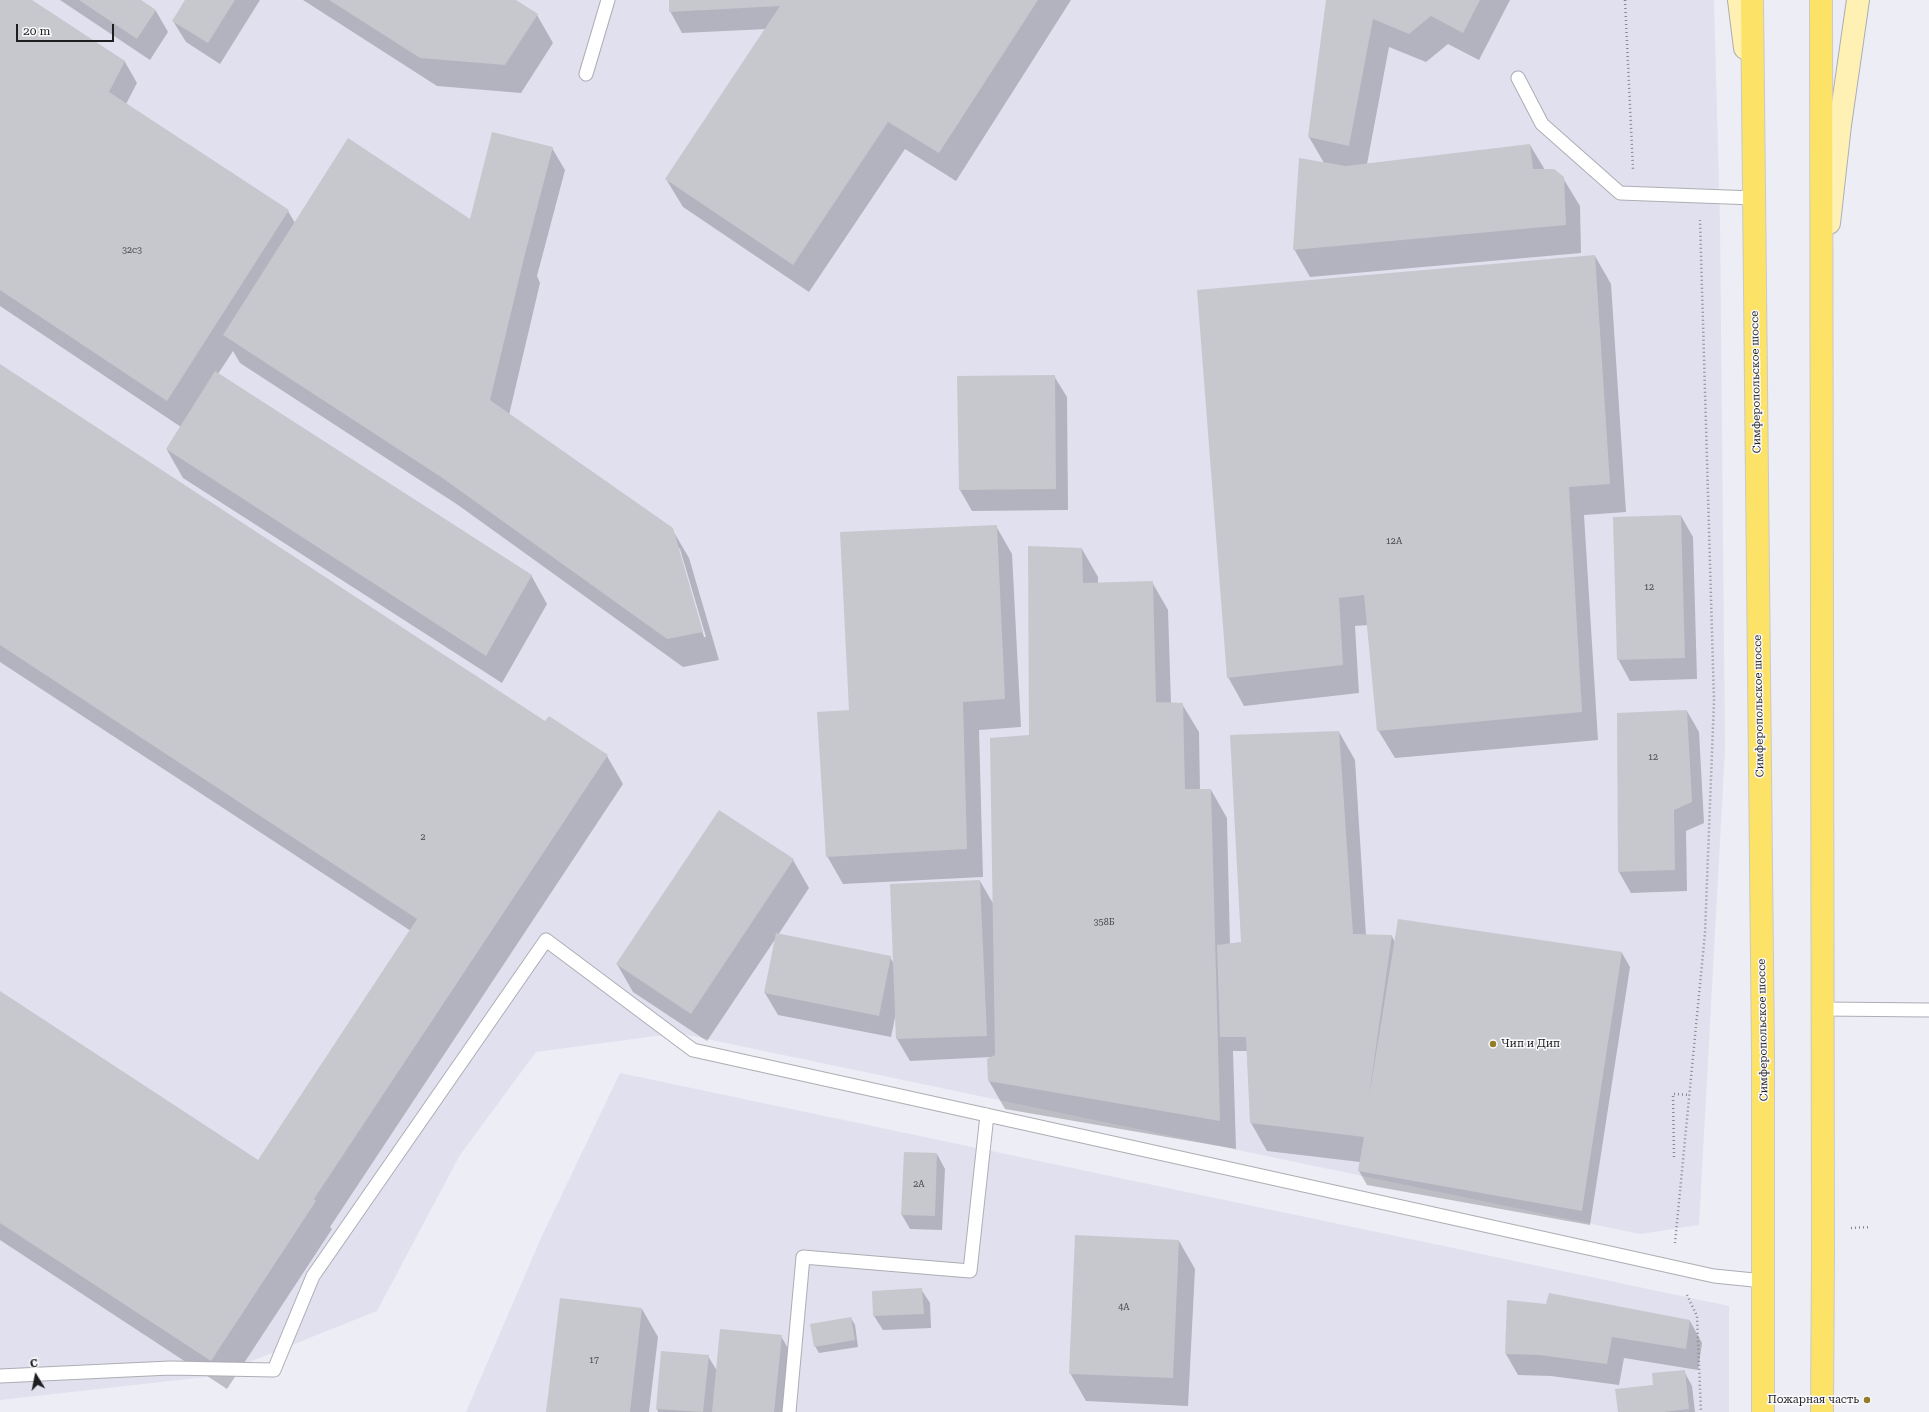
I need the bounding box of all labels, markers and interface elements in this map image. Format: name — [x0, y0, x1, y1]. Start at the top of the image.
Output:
scale bar — [18, 16, 116, 42]
text: 20 m — [23, 24, 50, 38]
house number: 32с3 — [122, 245, 142, 255]
street label: Симферопольское шоссе — [1748, 311, 1764, 453]
house number: 12А — [1386, 536, 1402, 546]
house number: 12 — [1644, 582, 1654, 592]
street label: Симферопольское шоссе — [1751, 635, 1767, 777]
house number: 12 — [1648, 752, 1658, 762]
house number: 2 — [420, 832, 426, 842]
house number: 358Б — [1094, 917, 1114, 927]
street label: Симферопольское шоссе — [1755, 959, 1771, 1101]
place label: Чип и Дип — [1501, 1037, 1560, 1051]
marker: Чип и Дип — [1488, 1039, 1498, 1049]
house number: 2А — [913, 1179, 925, 1189]
house number: 4А — [1118, 1302, 1130, 1312]
house number: 17 — [589, 1355, 599, 1365]
north arrow — [16, 1356, 56, 1396]
text: С — [29, 1357, 39, 1371]
place label: Пожарная часть — [1768, 1393, 1859, 1407]
marker: Пожарная часть — [1862, 1395, 1872, 1405]

